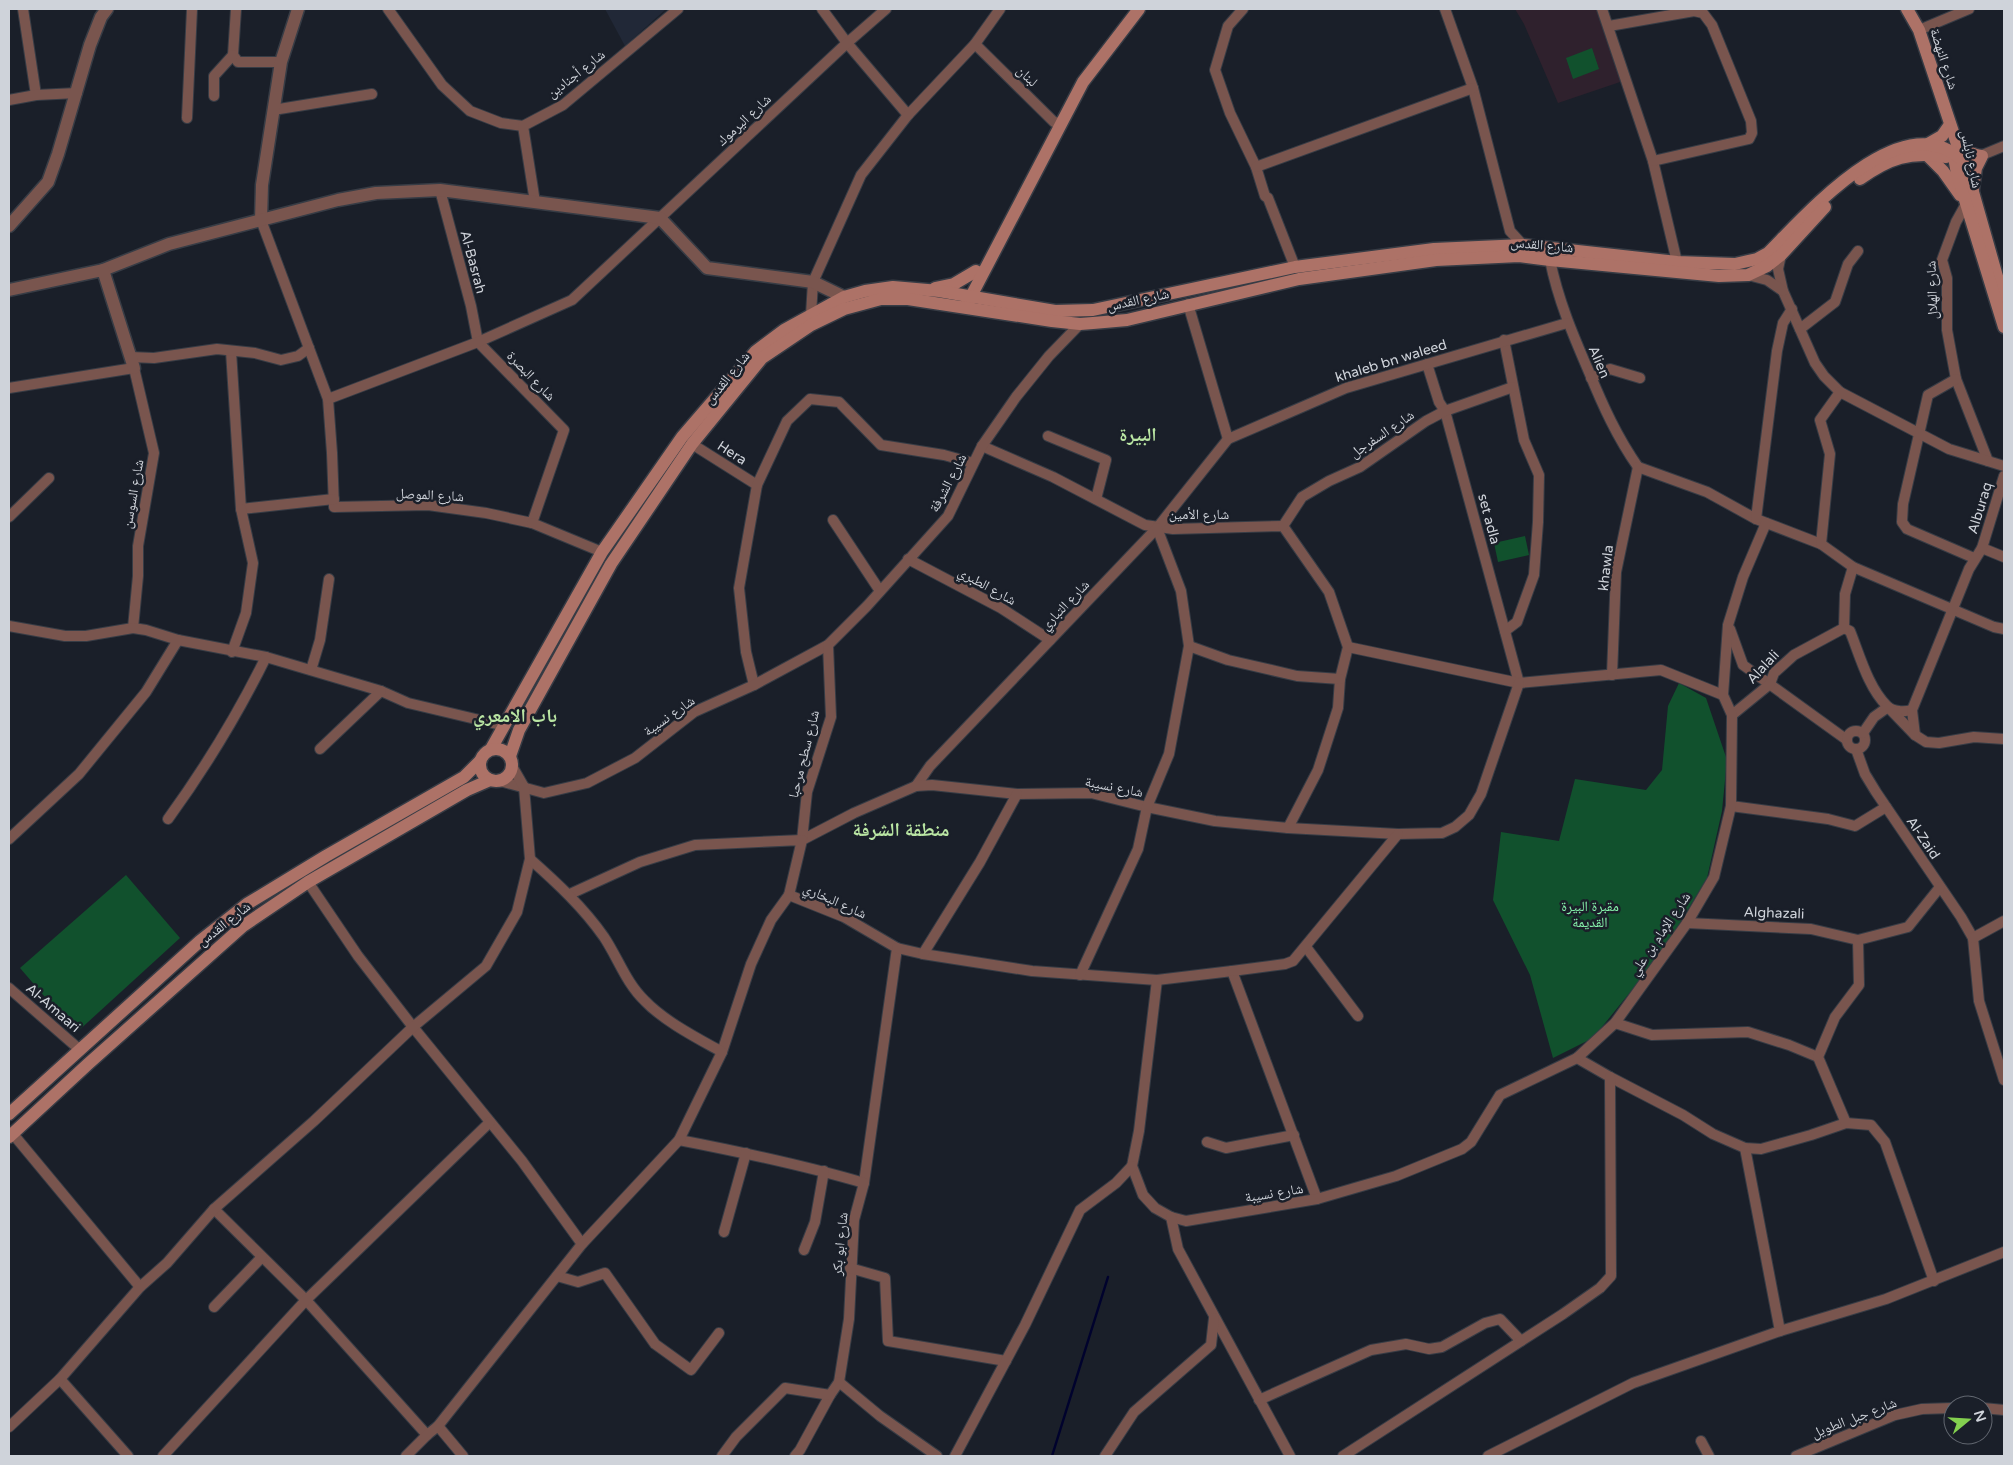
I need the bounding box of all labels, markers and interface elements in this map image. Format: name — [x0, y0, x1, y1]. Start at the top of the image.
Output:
street label: شارع النهضة — [1925, 26, 1962, 92]
street label: شارع أجنادين — [544, 46, 609, 103]
street label: لبنان — [1013, 62, 1041, 90]
street label: شارع اليرموك — [713, 91, 775, 150]
street label: شارع نابلس — [1956, 128, 1985, 190]
street label: Al-Basrah — [456, 229, 490, 295]
street label: شارع القدس — [1510, 234, 1574, 257]
street label: شارع الهلال — [1922, 260, 1943, 320]
street label: شارع القدس — [1106, 285, 1171, 316]
street label: khaleb bn waleed — [1333, 336, 1449, 386]
street label: Alien — [1585, 343, 1613, 381]
street label: شارع البصرة — [502, 347, 559, 405]
street label: شارع القدس — [701, 348, 754, 408]
street label: شارع السفرجل — [1347, 406, 1418, 463]
district label: البيرة — [1119, 424, 1157, 446]
street label: Hera — [714, 437, 750, 469]
street label: شارع الشرفة — [926, 451, 971, 516]
street label: شارع السوسن — [119, 458, 148, 530]
street label: Alburaq — [1964, 480, 1996, 536]
street label: شارع الموصل — [395, 485, 464, 506]
street label: set adla — [1474, 492, 1504, 546]
street label: شارع الأمين — [1169, 506, 1229, 524]
street label: khawla — [1595, 544, 1617, 592]
street label: شارع الطبري — [954, 563, 1019, 611]
street label: شارع التباري — [1037, 576, 1095, 635]
street label: Alalali — [1743, 647, 1783, 687]
street label: شارع نسيبة — [640, 692, 699, 741]
district label: باب الامعري — [473, 705, 557, 731]
street label: شارع سطح مرحبا — [785, 708, 824, 800]
street label: شارع نسيبة — [1083, 773, 1145, 802]
street label: Al-Zaid — [1903, 813, 1943, 863]
district label: منطقة الشرفة — [853, 819, 949, 841]
street label: شارع البخاري — [800, 879, 869, 925]
street label: شارع الإمام بن علي — [1626, 889, 1696, 980]
street label: شارع القدس — [194, 898, 255, 951]
park label: مقبرة البيرة القديمة — [1561, 898, 1619, 931]
street label: Alghazali — [1743, 903, 1805, 923]
street label: Al-Amaari — [22, 980, 84, 1036]
street label: شارع نسيبة — [1244, 1180, 1305, 1207]
street label: شارع ابو بكر — [828, 1212, 853, 1278]
street label: شارع جبل الطويل — [1809, 1394, 1899, 1443]
north arrow — [1943, 1395, 1993, 1445]
text: N — [1970, 1408, 1990, 1424]

